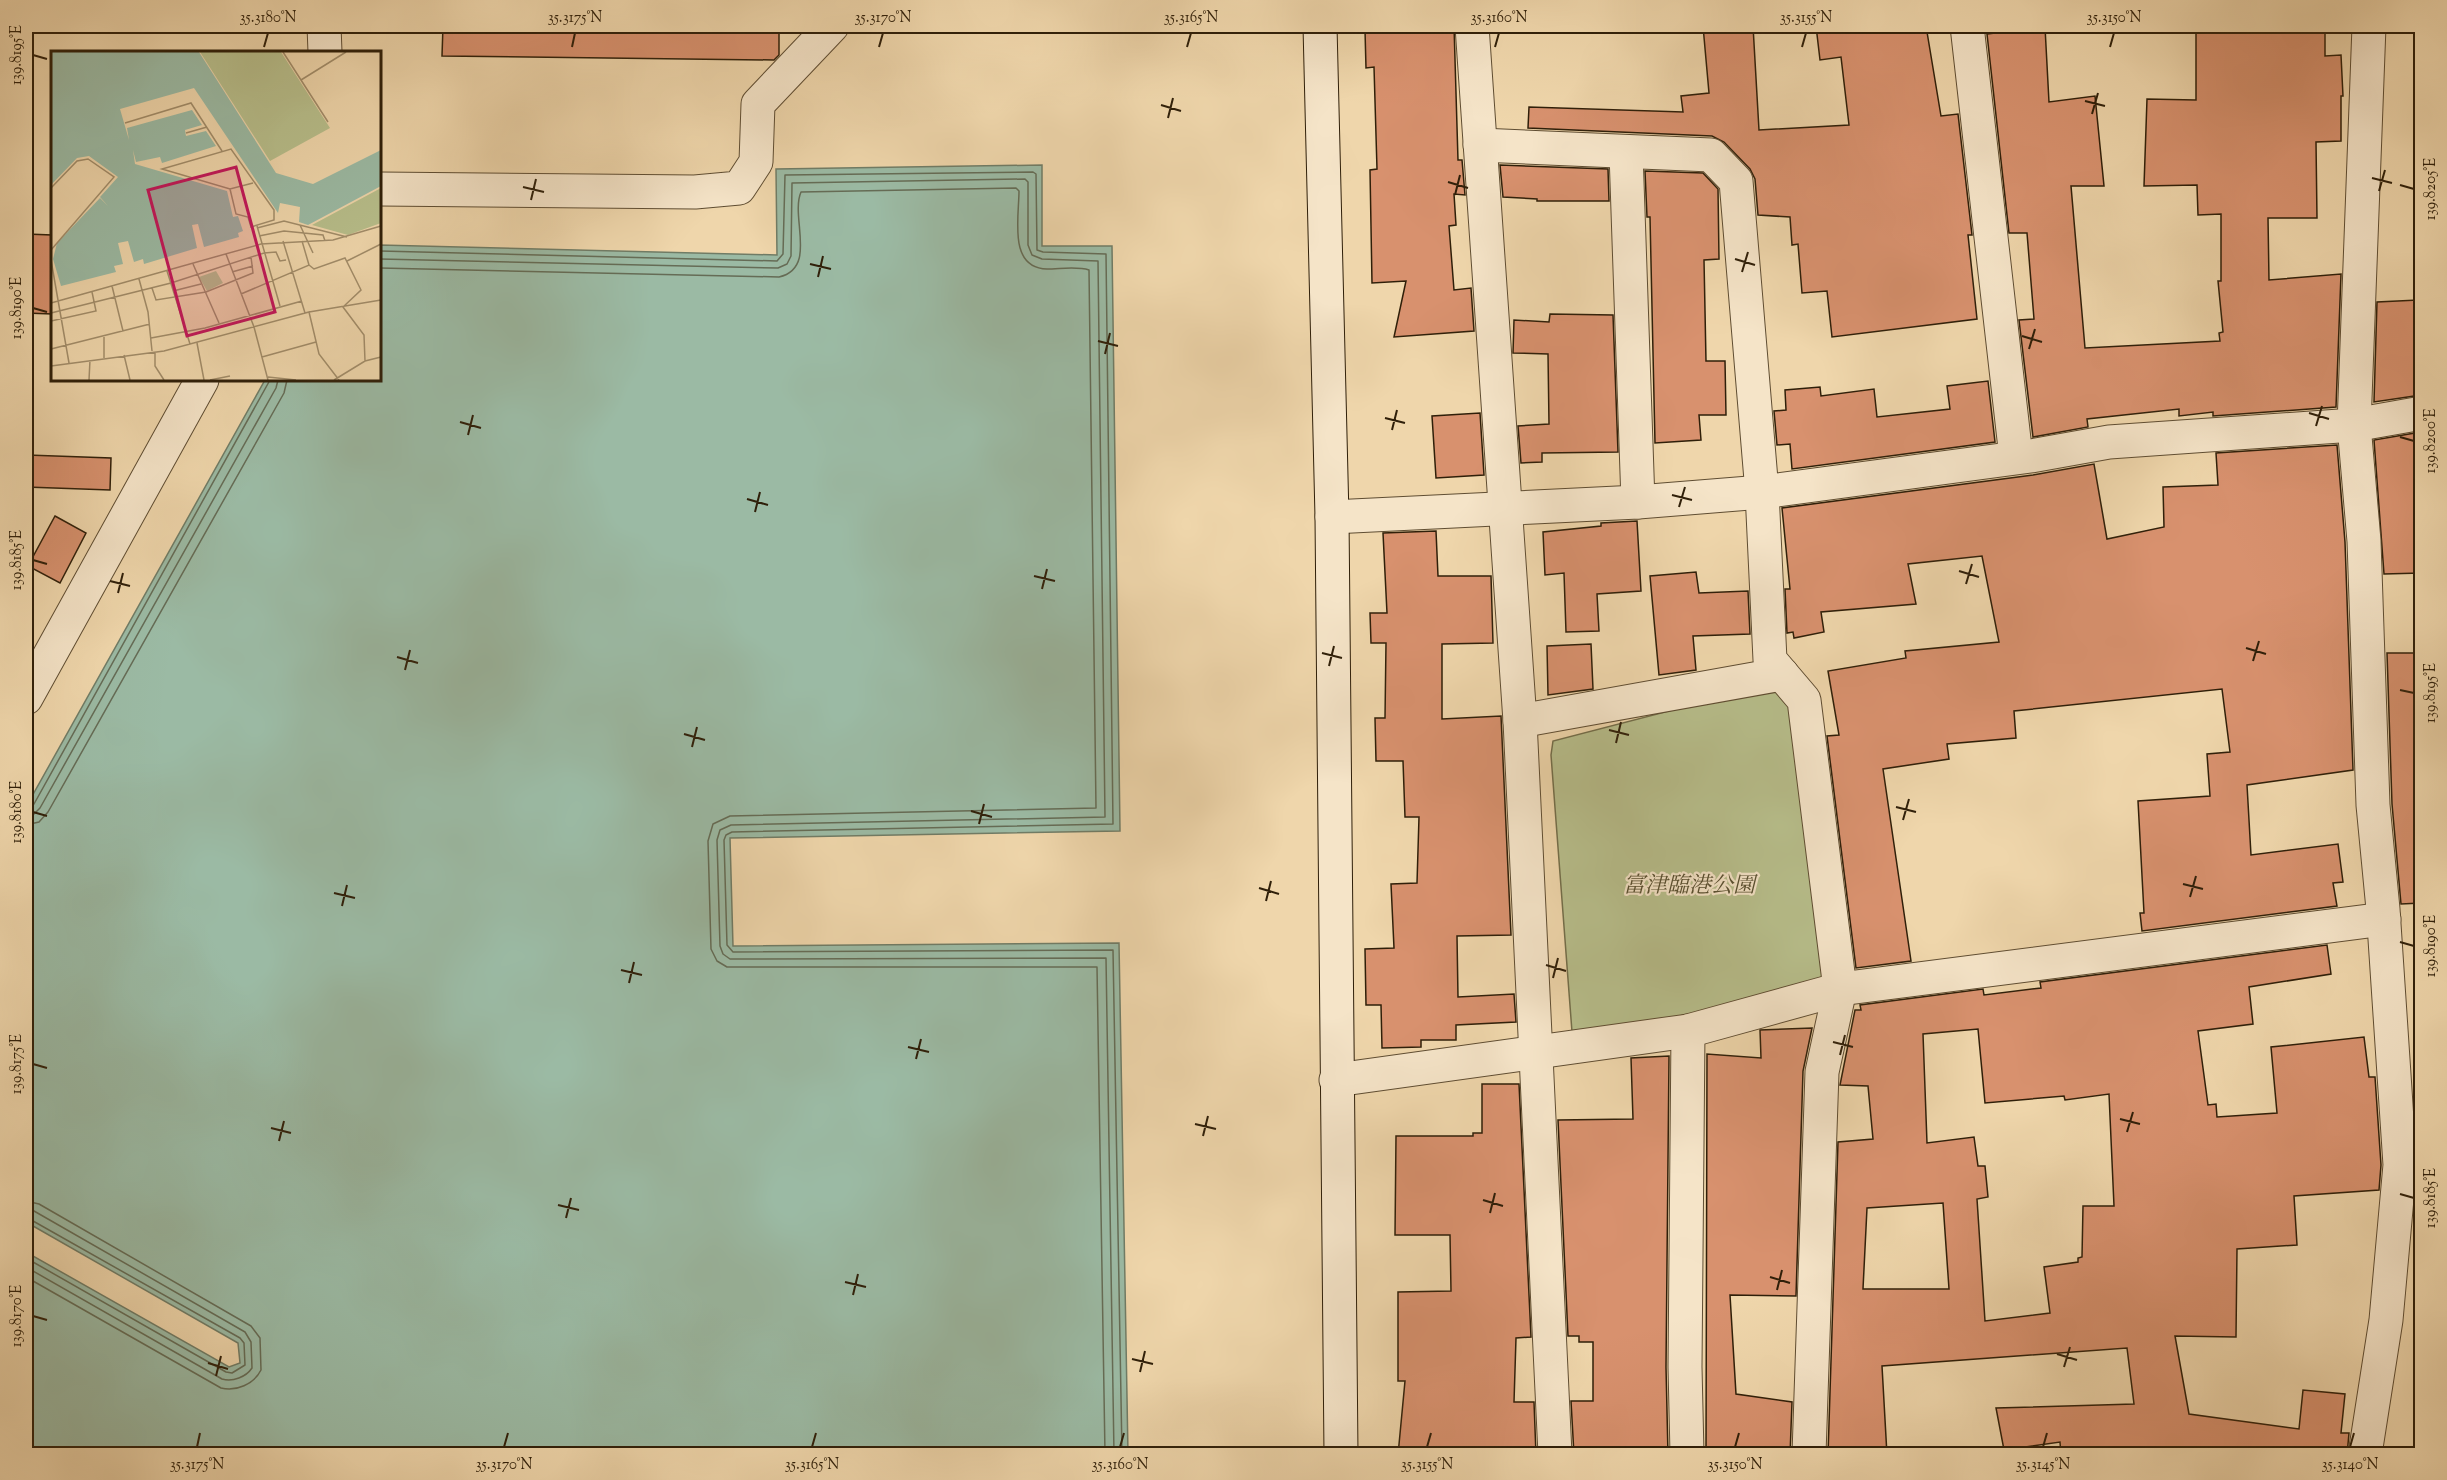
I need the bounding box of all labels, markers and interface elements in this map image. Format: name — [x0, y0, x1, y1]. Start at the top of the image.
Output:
text: 35.3180°N — [239, 8, 297, 29]
text: 35.3175°N — [548, 8, 602, 29]
text: 35.3170°N — [855, 8, 911, 29]
text: 35.3165°N — [1164, 8, 1218, 29]
text: 35.3160°N — [1470, 8, 1528, 29]
text: 35.3155°N — [1780, 8, 1832, 29]
text: 35.3150°N — [2087, 8, 2141, 29]
text: 139.8195°E — [7, 25, 28, 85]
inset map — [51, 51, 381, 381]
text: 139.8205°E — [2421, 158, 2442, 220]
text: 139.8190°E — [7, 277, 28, 339]
text: 139.8200°E — [2421, 409, 2442, 473]
text: 139.8185°E — [7, 530, 28, 590]
text: 139.8195°E — [2421, 663, 2442, 723]
text: 139.8180°E — [7, 781, 28, 843]
park label: 富津臨港公園 — [1623, 871, 1758, 903]
text: 139.8190°E — [2421, 915, 2442, 977]
text: 139.8175°E — [7, 1034, 28, 1094]
text: 139.8185°E — [2421, 1168, 2442, 1228]
text: 139.8170°E — [7, 1285, 28, 1347]
text: 35.3175°N — [170, 1455, 224, 1476]
text: 35.3170°N — [476, 1455, 532, 1476]
text: 35.3165°N — [785, 1455, 839, 1476]
text: 35.3160°N — [1091, 1455, 1149, 1476]
text: 35.3155°N — [1401, 1455, 1453, 1476]
text: 35.3150°N — [1708, 1455, 1762, 1476]
text: 35.3145°N — [2016, 1455, 2070, 1476]
text: 35.3140°N — [2321, 1455, 2379, 1476]

